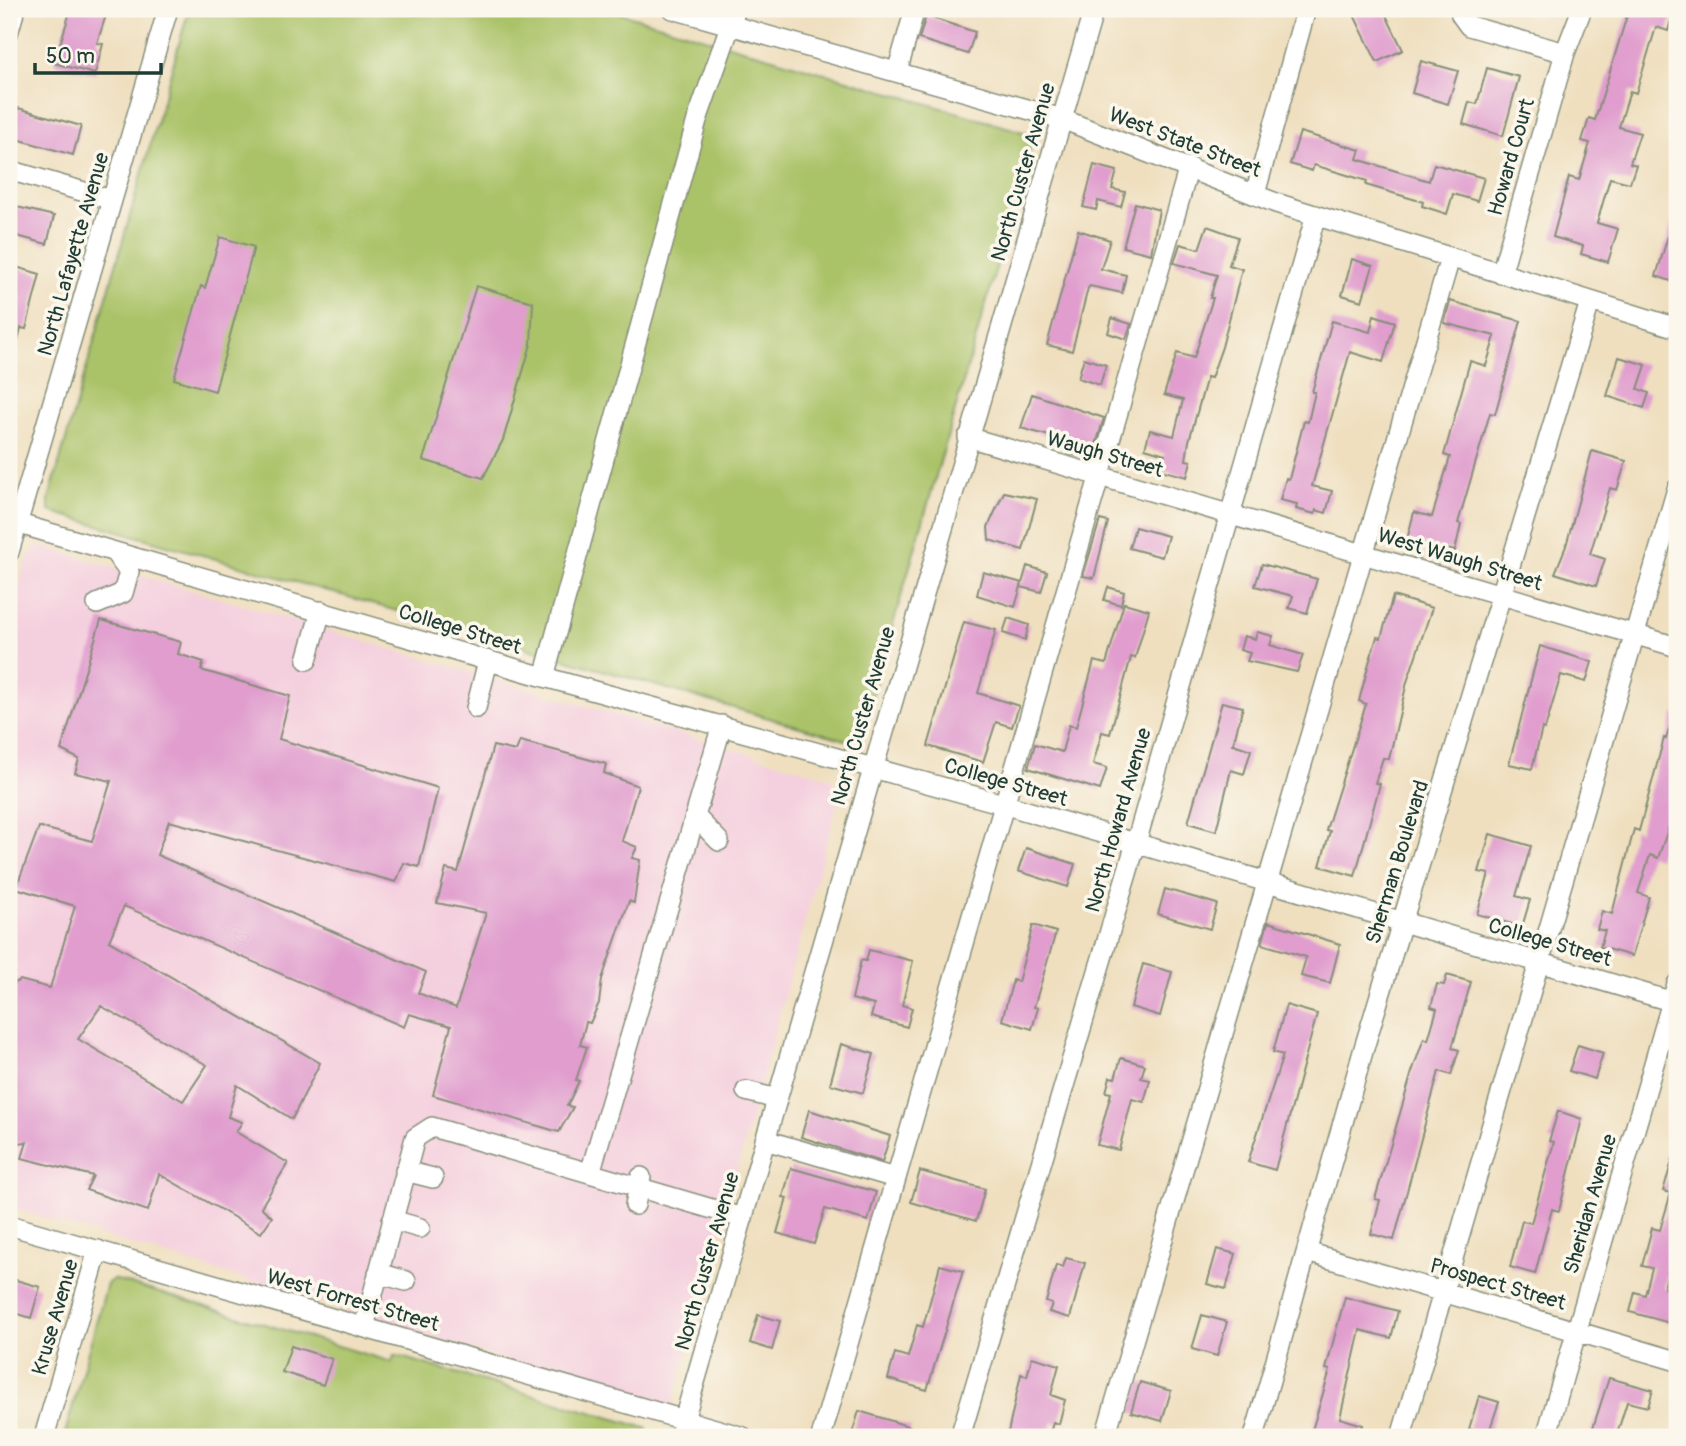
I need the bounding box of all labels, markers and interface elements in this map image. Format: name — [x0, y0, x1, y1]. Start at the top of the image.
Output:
scale bar — [35, 32, 161, 76]
text: 50 m — [46, 43, 95, 70]
street label: North Custer Avenue — [985, 79, 1062, 264]
street label: Howard Court — [1482, 95, 1541, 219]
street label: West State Street — [1105, 101, 1265, 184]
street label: North Lafayette Avenue — [32, 149, 116, 359]
street label: Waugh Street — [1043, 425, 1167, 484]
street label: West Waugh Street — [1374, 522, 1546, 597]
street label: College Street — [395, 598, 525, 661]
street label: North Custer Avenue — [825, 623, 902, 808]
street label: North Howard Avenue — [1079, 724, 1158, 915]
street label: College Street — [941, 752, 1071, 813]
street label: Sherman Boulevard — [1360, 777, 1435, 947]
street label: College Street — [1485, 912, 1615, 973]
street label: Sheridan Avenue — [1558, 1131, 1623, 1277]
street label: North Custer Avenue — [669, 1168, 746, 1353]
street label: Prospect Street — [1427, 1252, 1569, 1317]
street label: Kruse Avenue — [26, 1255, 85, 1378]
street label: West Forrest Street — [264, 1263, 443, 1338]

